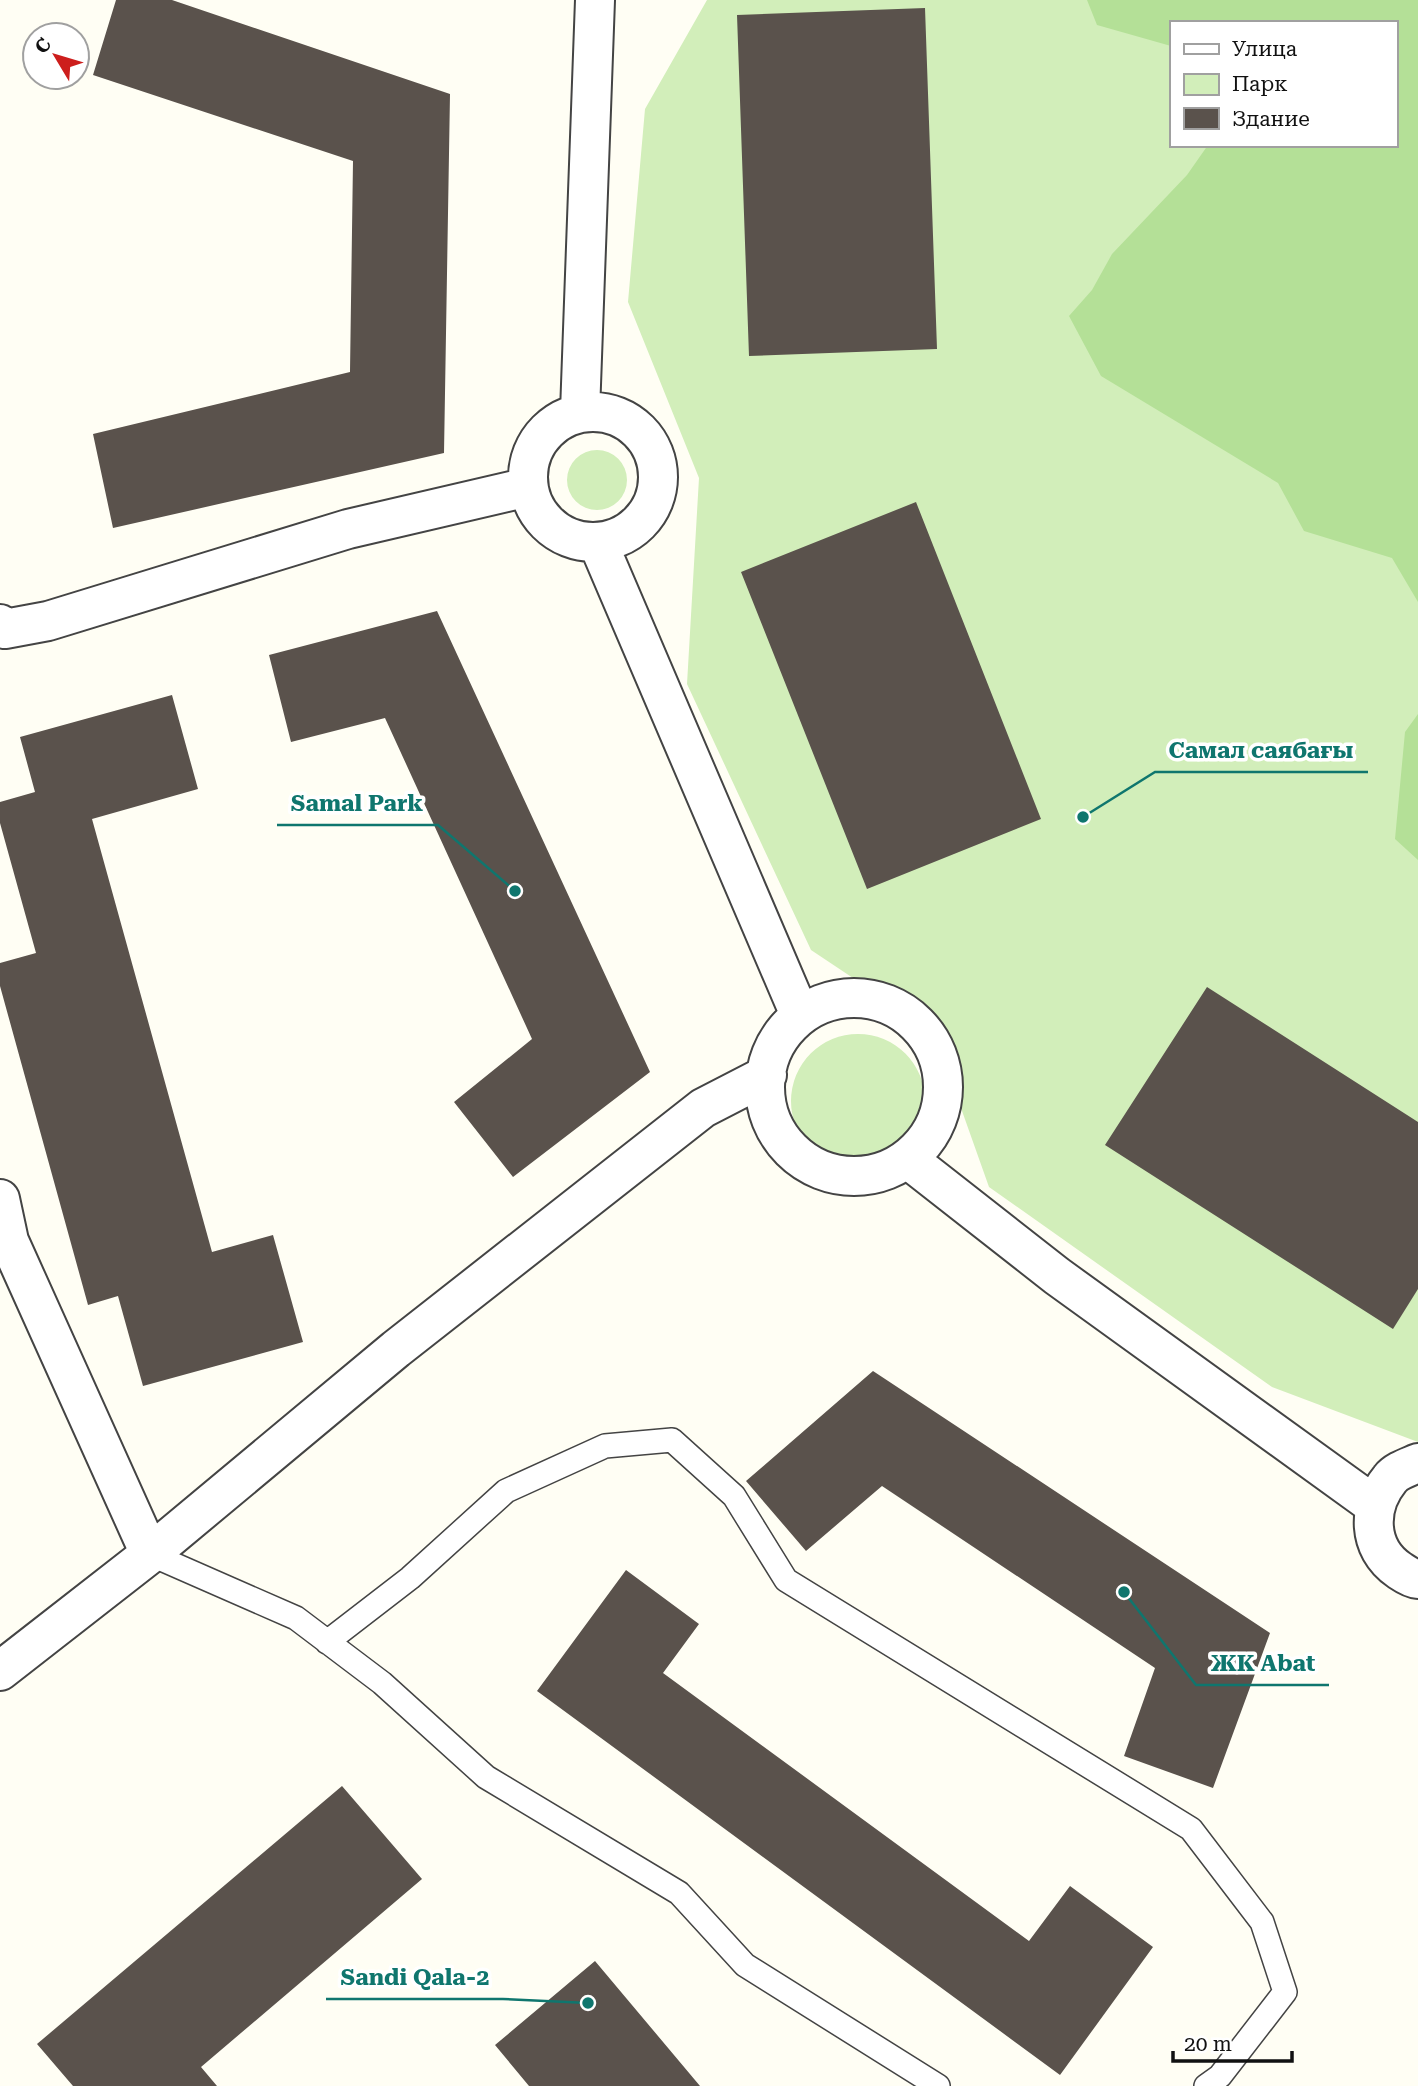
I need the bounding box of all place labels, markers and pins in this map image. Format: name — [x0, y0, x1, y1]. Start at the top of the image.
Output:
callout: Самал саябағы — [1155, 728, 1368, 772]
callout: Samal Park — [277, 781, 438, 825]
callout: ЖК Abat — [1196, 1641, 1329, 1685]
callout: Sandi Qala-2 — [326, 1955, 503, 1999]

